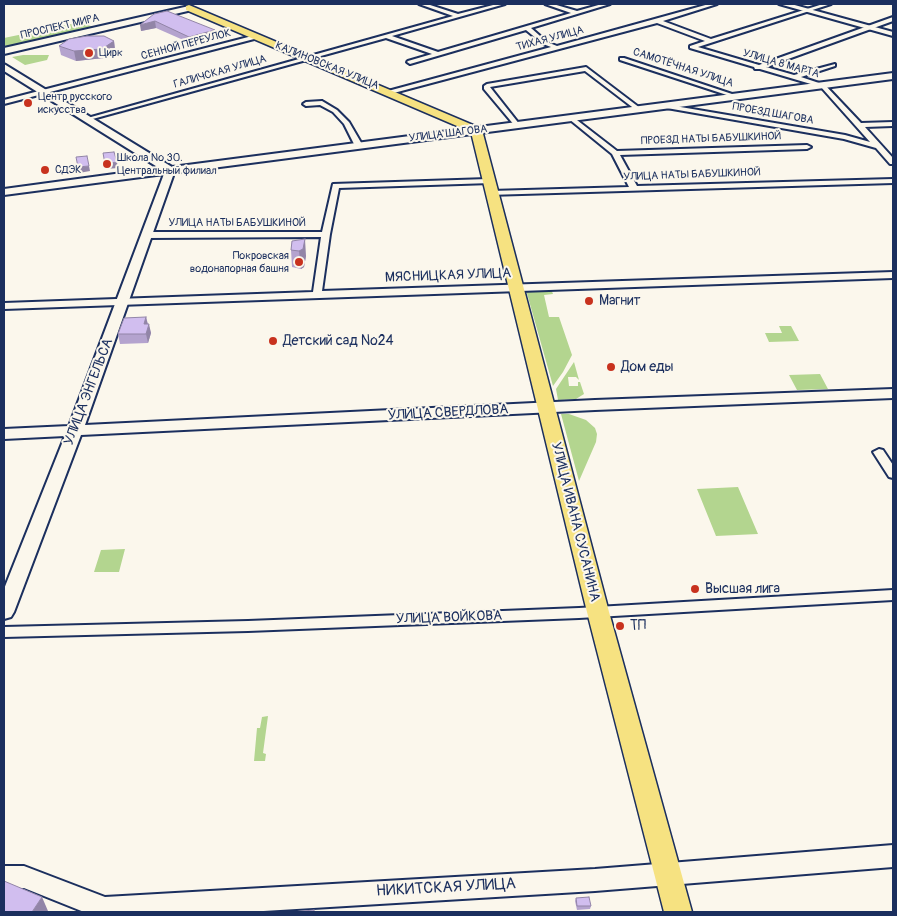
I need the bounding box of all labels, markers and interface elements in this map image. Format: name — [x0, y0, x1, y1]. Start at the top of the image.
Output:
street label: ПРОСПЕКТ МИРА — [19, 12, 101, 42]
street label: ТИХАЯ УЛИЦА — [515, 24, 585, 54]
street label: СЕННОЙ ПЕРЕУЛОК — [140, 27, 232, 63]
street label: КАЛИНОВСКАЯ УЛИЦА — [273, 39, 381, 93]
place label: Цирк — [99, 46, 123, 60]
street label: САМОТЁЧНАЯ УЛИЦА — [631, 46, 735, 90]
marker: Цирк — [83, 47, 95, 59]
street label: УЛИЦА 8 МАРТА — [741, 47, 821, 81]
street label: ГАЛИЧСКАЯ УЛИЦА — [172, 52, 268, 92]
place label: Центр русского искусства — [38, 90, 112, 116]
marker: Центр русского искусства — [22, 97, 34, 109]
street label: ПРОЕЗД ШАГОВА — [731, 100, 815, 128]
street label: УЛИЦА ШАГОВА — [408, 123, 488, 145]
street label: ПРОЕЗД НАТЫ БАБУШКИНОЙ — [641, 130, 781, 148]
place label: Школа № 30. Центральный филиал — [117, 151, 217, 177]
marker: Школа № 30. Центральный филиал — [101, 158, 113, 170]
place label: СДЭК — [55, 163, 81, 177]
marker: СДЭК — [39, 164, 51, 176]
street label: УЛИЦА НАТЫ БАБУШКИНОЙ — [623, 166, 761, 184]
street label: УЛИЦА НАТЫ БАБУШКИНОЙ — [168, 216, 306, 230]
place label: Покровская водонапорная башня — [190, 249, 289, 275]
marker: Покровская водонапорная башня — [293, 256, 305, 268]
street label: МЯСНИЦКАЯ УЛИЦА — [384, 265, 512, 287]
place label: Магнит — [599, 293, 641, 309]
marker: Магнит — [583, 295, 595, 307]
place label: Детский сад №24 — [283, 333, 394, 349]
marker: Детский сад №24 — [267, 335, 279, 347]
street label: УЛИЦА ЭНГЕЛЬСА — [61, 336, 117, 448]
place label: Дом еды — [621, 359, 673, 375]
marker: Дом еды — [605, 361, 617, 373]
street label: УЛИЦА СВЕРДЛОВА — [387, 401, 509, 425]
street label: УЛИЦА ИВАНА СУСАНИНА — [547, 441, 603, 603]
place label: Высшая лига — [705, 581, 780, 597]
marker: Высшая лига — [689, 583, 701, 595]
street label: УЛИЦА ВОЙКОВА — [396, 608, 502, 628]
place label: ТП — [630, 618, 646, 634]
marker: ТП — [614, 620, 626, 632]
street label: НИКИТСКАЯ УЛИЦА — [376, 875, 516, 901]

